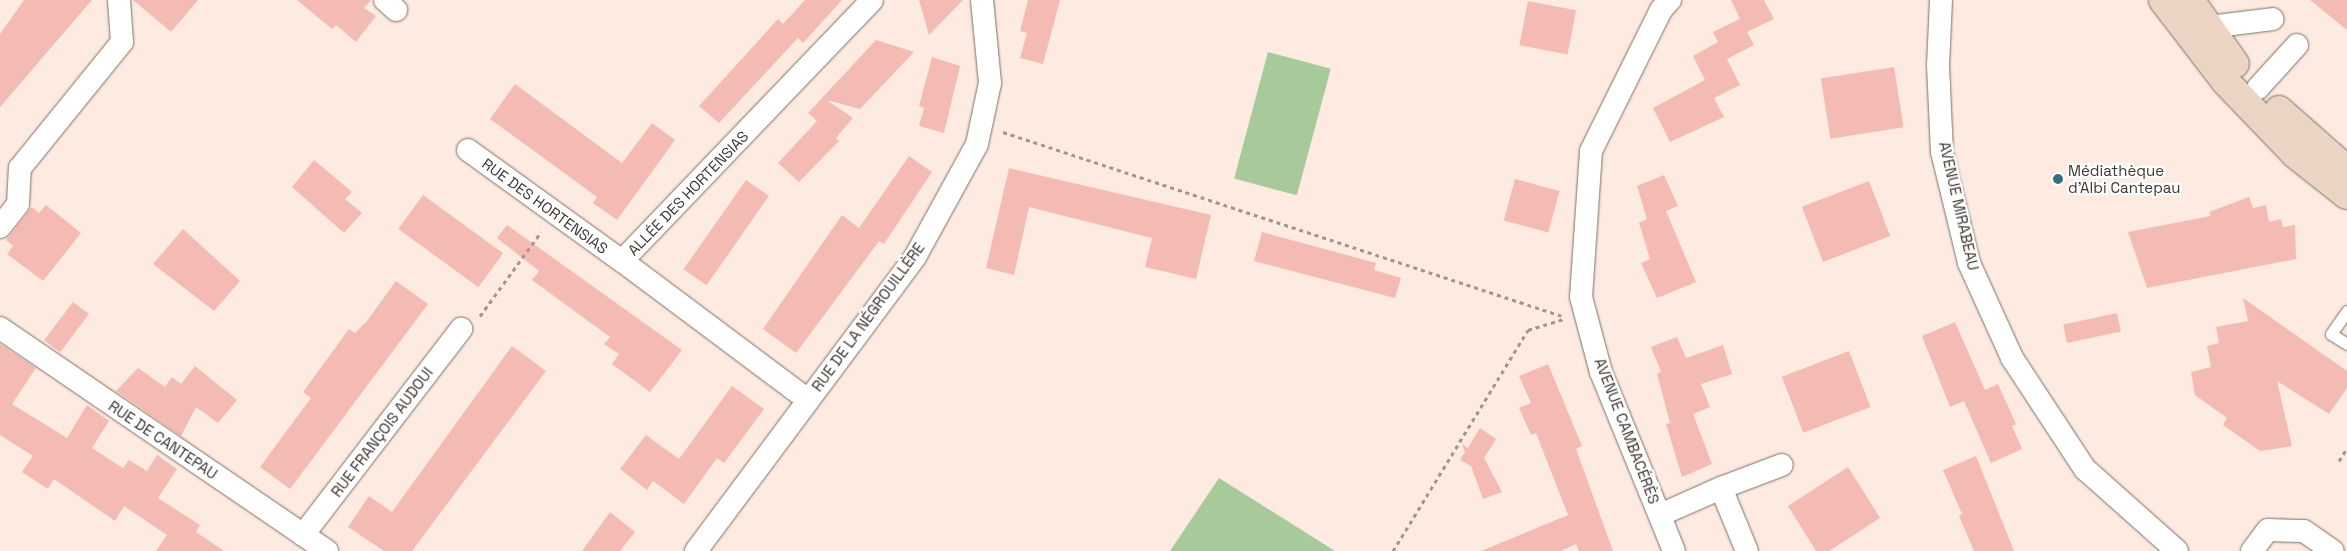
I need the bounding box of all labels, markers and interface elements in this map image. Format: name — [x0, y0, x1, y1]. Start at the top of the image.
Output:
street label: ALLÉE DES HORTENSIAS — [624, 127, 752, 259]
street label: AVENUE MIRABEAU — [1935, 140, 1983, 272]
street label: RUE DES HORTENSIAS — [479, 154, 611, 258]
place label: Médiathèque d'Albi Cantepau — [2068, 161, 2180, 196]
marker: Médiathèque d'Albi Cantepau — [2052, 173, 2064, 185]
street label: RUE DE LA NÉGROUILLÈRE — [808, 239, 928, 395]
street label: AVENUE CAMBACÉRÈS — [1591, 355, 1663, 507]
street label: RUE FRANÇOIS AUDOUI — [327, 364, 437, 500]
street label: RUE DE CANTEPAU — [105, 397, 221, 483]

